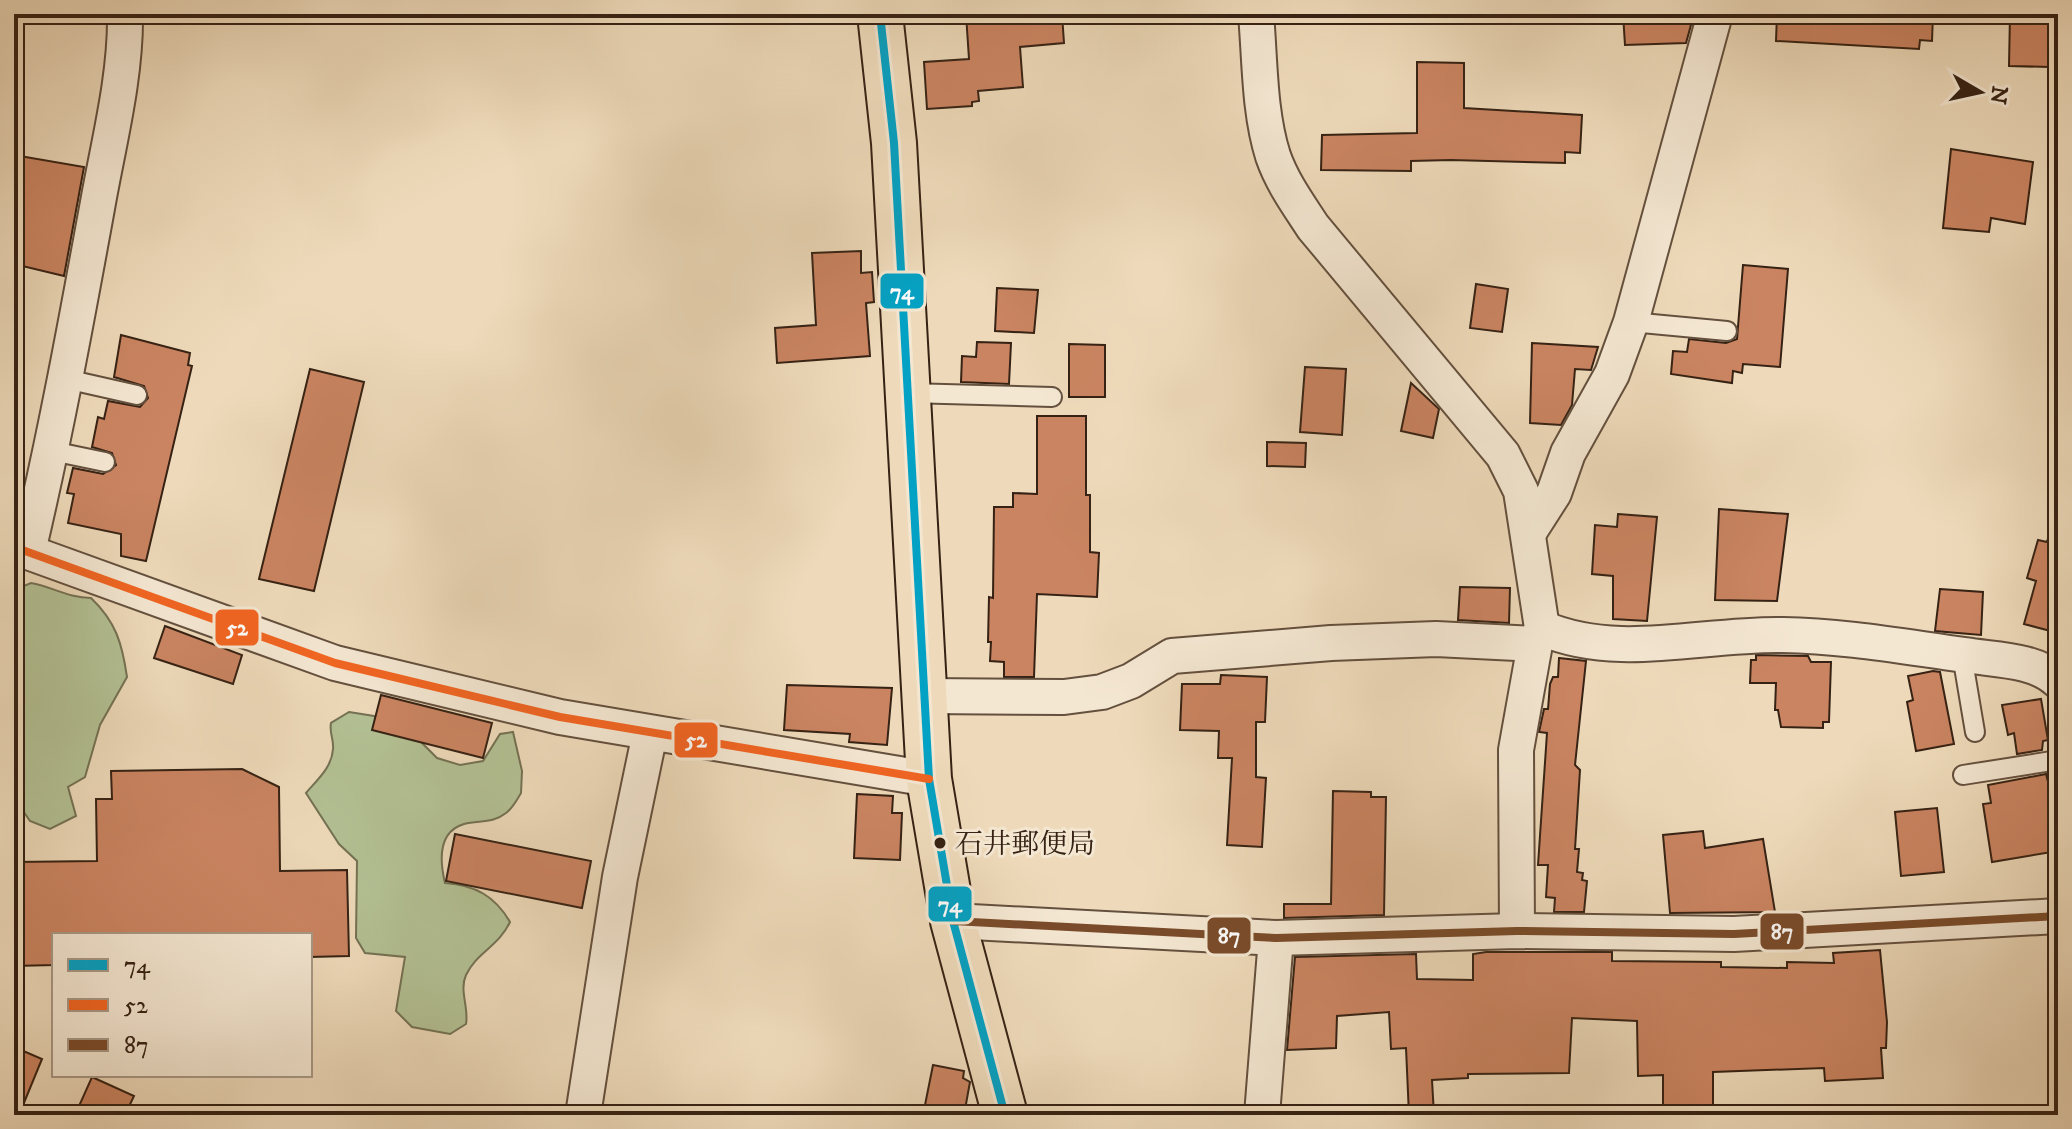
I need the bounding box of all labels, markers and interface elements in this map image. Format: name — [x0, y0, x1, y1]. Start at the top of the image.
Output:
north arrow — [1940, 52, 2020, 132]
text: N — [1984, 84, 2013, 106]
line badge: 74 — [879, 272, 925, 310]
text: 74 — [890, 279, 915, 306]
line badge: 52 — [214, 608, 260, 647]
text: 52 — [225, 615, 249, 642]
line badge: 52 — [673, 721, 719, 759]
text: 52 — [684, 727, 708, 754]
place label: 石井郵便局 — [955, 827, 1095, 862]
marker: 石井郵便局 — [932, 835, 948, 851]
line badge: 74 — [927, 885, 973, 923]
text: 74 — [938, 892, 963, 919]
line badge: 87 — [1759, 912, 1805, 951]
line badge: 87 — [1206, 916, 1252, 955]
text: 87 — [1771, 919, 1793, 946]
text: 87 — [1218, 923, 1240, 950]
legend — [52, 933, 312, 1077]
text: 74 — [124, 951, 151, 981]
text: 52 — [124, 991, 148, 1021]
text: 87 — [124, 1031, 149, 1061]

